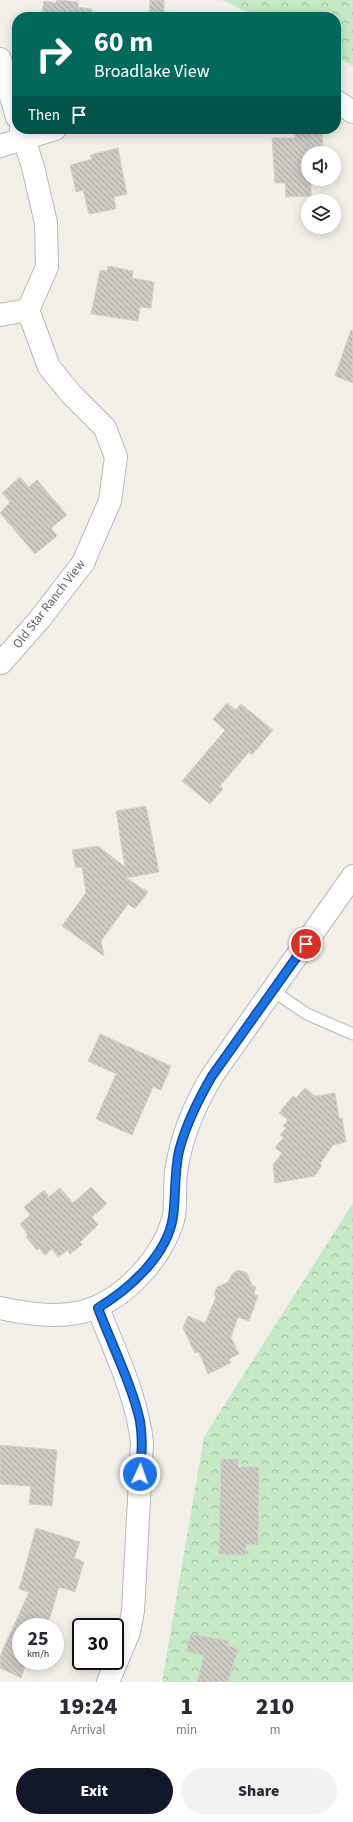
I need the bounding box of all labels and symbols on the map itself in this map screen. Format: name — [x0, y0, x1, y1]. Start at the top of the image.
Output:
street label: Old Star Ranch View — [8, 555, 90, 652]
pin — [289, 927, 323, 961]
position arrow — [119, 1453, 161, 1495]
speed limit sign: 30 — [72, 1618, 124, 1670]

